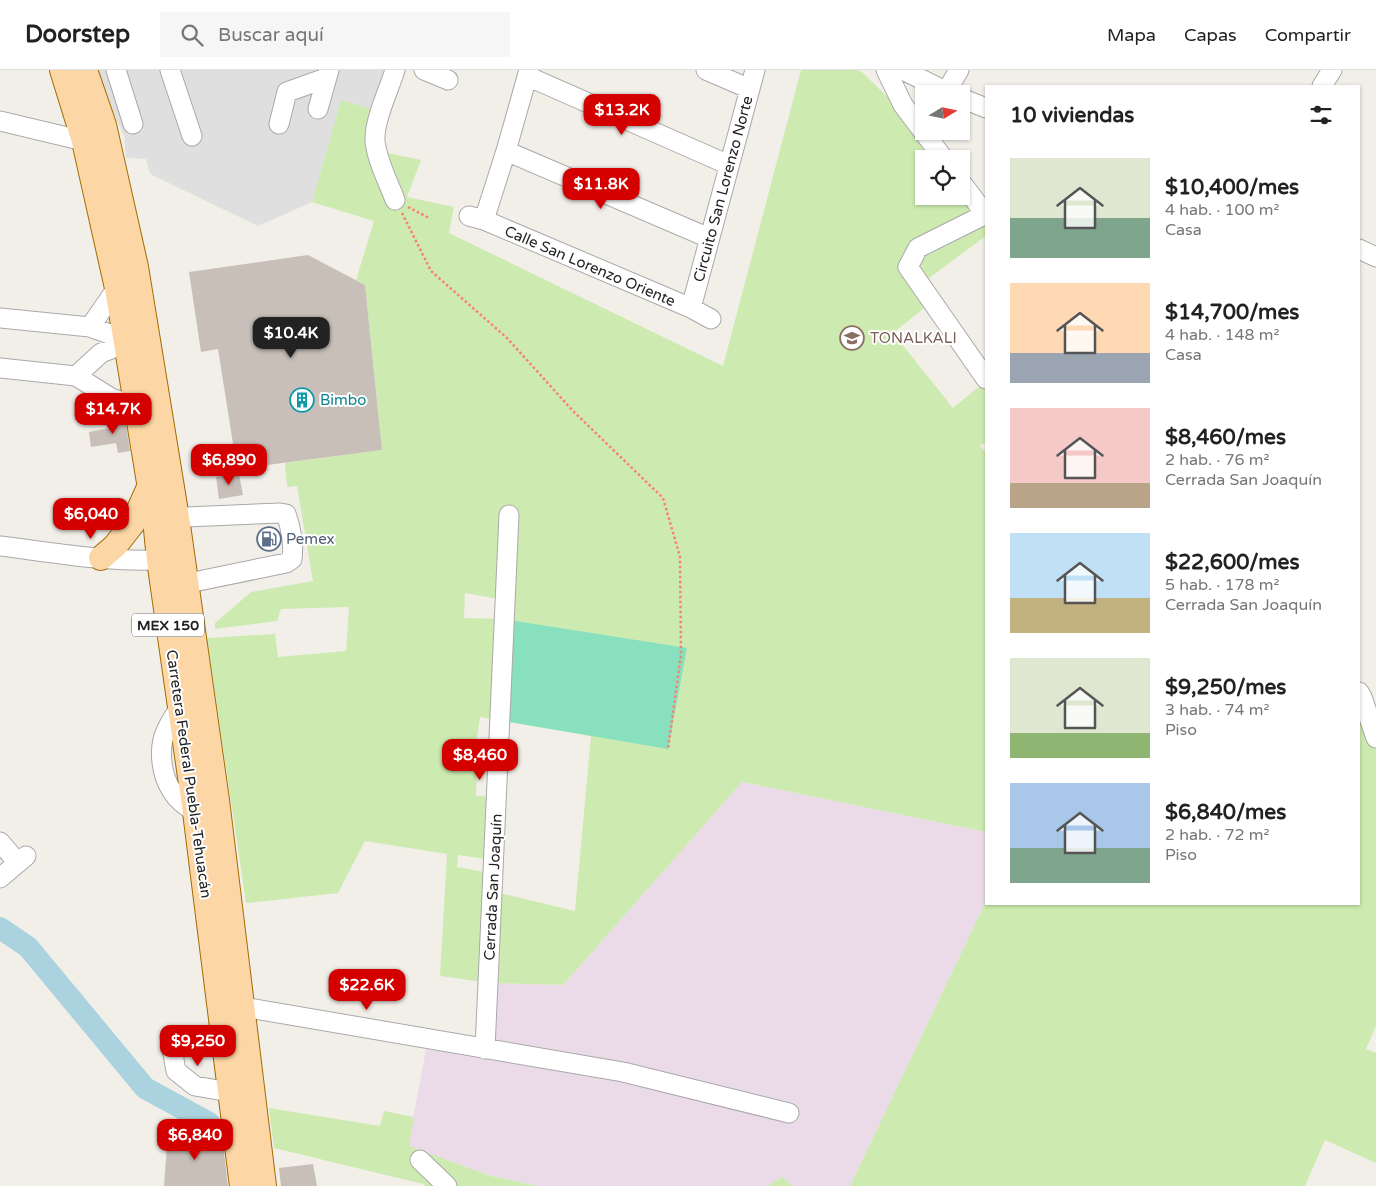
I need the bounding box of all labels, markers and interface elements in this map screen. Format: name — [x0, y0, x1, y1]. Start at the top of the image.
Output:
search box — [160, 12, 510, 57]
text: Doorstep — [25, 20, 130, 49]
icon: search — [178, 21, 206, 49]
text: Buscar aquí — [218, 24, 324, 46]
text: Mapa — [1107, 24, 1156, 46]
text: Capas — [1184, 24, 1237, 46]
text: Compartir — [1265, 24, 1351, 46]
north arrow — [915, 85, 970, 140]
map controls — [915, 85, 970, 205]
pin: $13.2K — [581, 93, 663, 136]
street label: Circuito San Lorenzo Norte — [689, 94, 757, 284]
text: $13.2K — [595, 100, 649, 120]
icon: filters — [1307, 101, 1335, 129]
text: 10 viviendas — [1010, 103, 1134, 128]
button: locate — [915, 150, 970, 205]
pin: $11.8K — [560, 168, 642, 210]
text: $11.8K — [574, 174, 628, 194]
text: $10,400/mes — [1165, 175, 1299, 200]
icon: home — [1050, 178, 1110, 238]
text: 4 hab. · 100 m² — [1165, 200, 1279, 220]
text: Casa — [1165, 220, 1202, 240]
street label: Calle San Lorenzo Oriente — [502, 222, 678, 310]
text: $14,700/mes — [1165, 300, 1299, 325]
icon: home — [1050, 303, 1110, 363]
pin: $10.4K — [250, 316, 332, 359]
text: $10.4K — [264, 323, 318, 343]
school or university icon: TONALKALI — [839, 325, 865, 351]
text: 4 hab. · 148 m² — [1165, 325, 1279, 345]
place label: TONALKALI — [870, 329, 957, 347]
text: Casa — [1165, 345, 1202, 365]
building icon: Bimbo — [289, 387, 315, 413]
place label: Bimbo — [320, 391, 366, 409]
pin: $14.7K — [72, 392, 154, 435]
text: $14.7K — [86, 399, 140, 419]
text: $8,460/mes — [1165, 425, 1286, 450]
icon: home — [1050, 428, 1110, 488]
pin: $6,890 — [188, 444, 270, 486]
text: $6,890 — [202, 450, 256, 470]
text: 2 hab. · 76 m² — [1165, 450, 1269, 470]
text: Cerrada San Joaquín — [1165, 470, 1322, 490]
pin: $6,040 — [50, 498, 132, 540]
text: $6,040 — [64, 504, 118, 524]
fuel station icon: Pemex — [256, 526, 282, 552]
place label: Pemex — [286, 530, 335, 548]
text: $22,600/mes — [1165, 550, 1300, 575]
icon: home — [1050, 553, 1110, 613]
text: 5 hab. · 178 m² — [1165, 575, 1279, 595]
text: Cerrada San Joaquín — [1165, 595, 1322, 615]
road number: MEX 150 — [132, 614, 204, 636]
street label: Carretera Federal Puebla-Tehuacán — [163, 649, 215, 899]
text: $9,250/mes — [1165, 675, 1286, 700]
icon: home — [1050, 678, 1110, 738]
text: 3 hab. · 74 m² — [1165, 700, 1269, 720]
text: Piso — [1165, 720, 1197, 740]
pin: $8,460 — [439, 738, 521, 781]
text: $8,460 — [453, 745, 507, 765]
text: $6,840/mes — [1165, 800, 1286, 825]
icon: home — [1050, 803, 1110, 863]
street label: Cerrada San Joaquín — [480, 813, 506, 961]
text: 2 hab. · 72 m² — [1165, 825, 1269, 845]
text: Piso — [1165, 845, 1197, 865]
pin: $22.6K — [326, 968, 408, 1011]
text: $22.6K — [340, 975, 394, 995]
pin: $9,250 — [157, 1024, 239, 1067]
text: $9,250 — [171, 1031, 225, 1051]
pin: $6,840 — [154, 1118, 236, 1161]
text: $6,840 — [168, 1125, 222, 1145]

